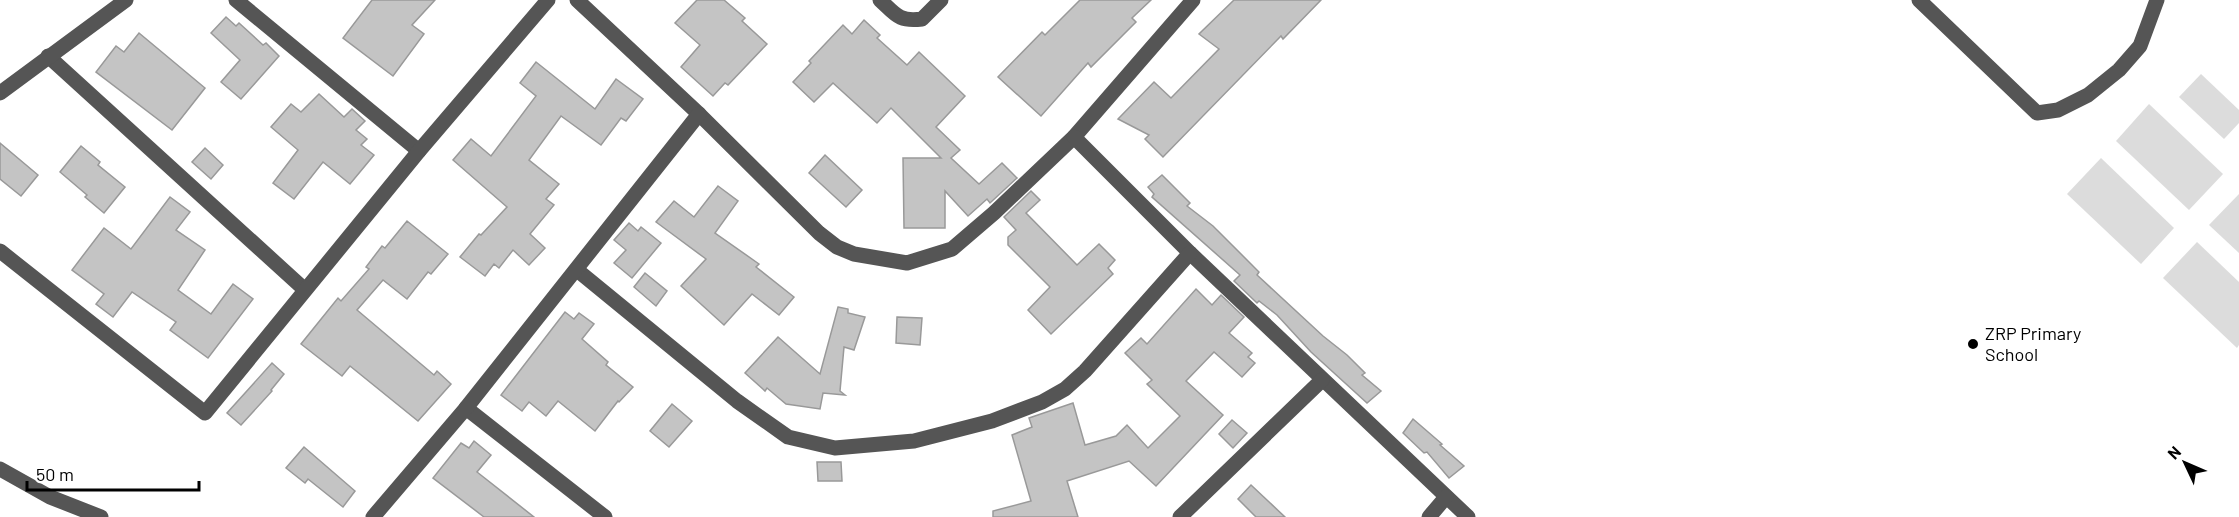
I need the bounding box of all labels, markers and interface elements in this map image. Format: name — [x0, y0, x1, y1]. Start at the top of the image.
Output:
place label: ZRP Primary School — [1985, 322, 2081, 365]
marker: ZRP Primary School — [1966, 337, 1980, 351]
north arrow — [2155, 433, 2215, 493]
text: N — [2163, 442, 2184, 463]
scale bar — [27, 454, 200, 492]
text: 50 m — [36, 463, 74, 485]

